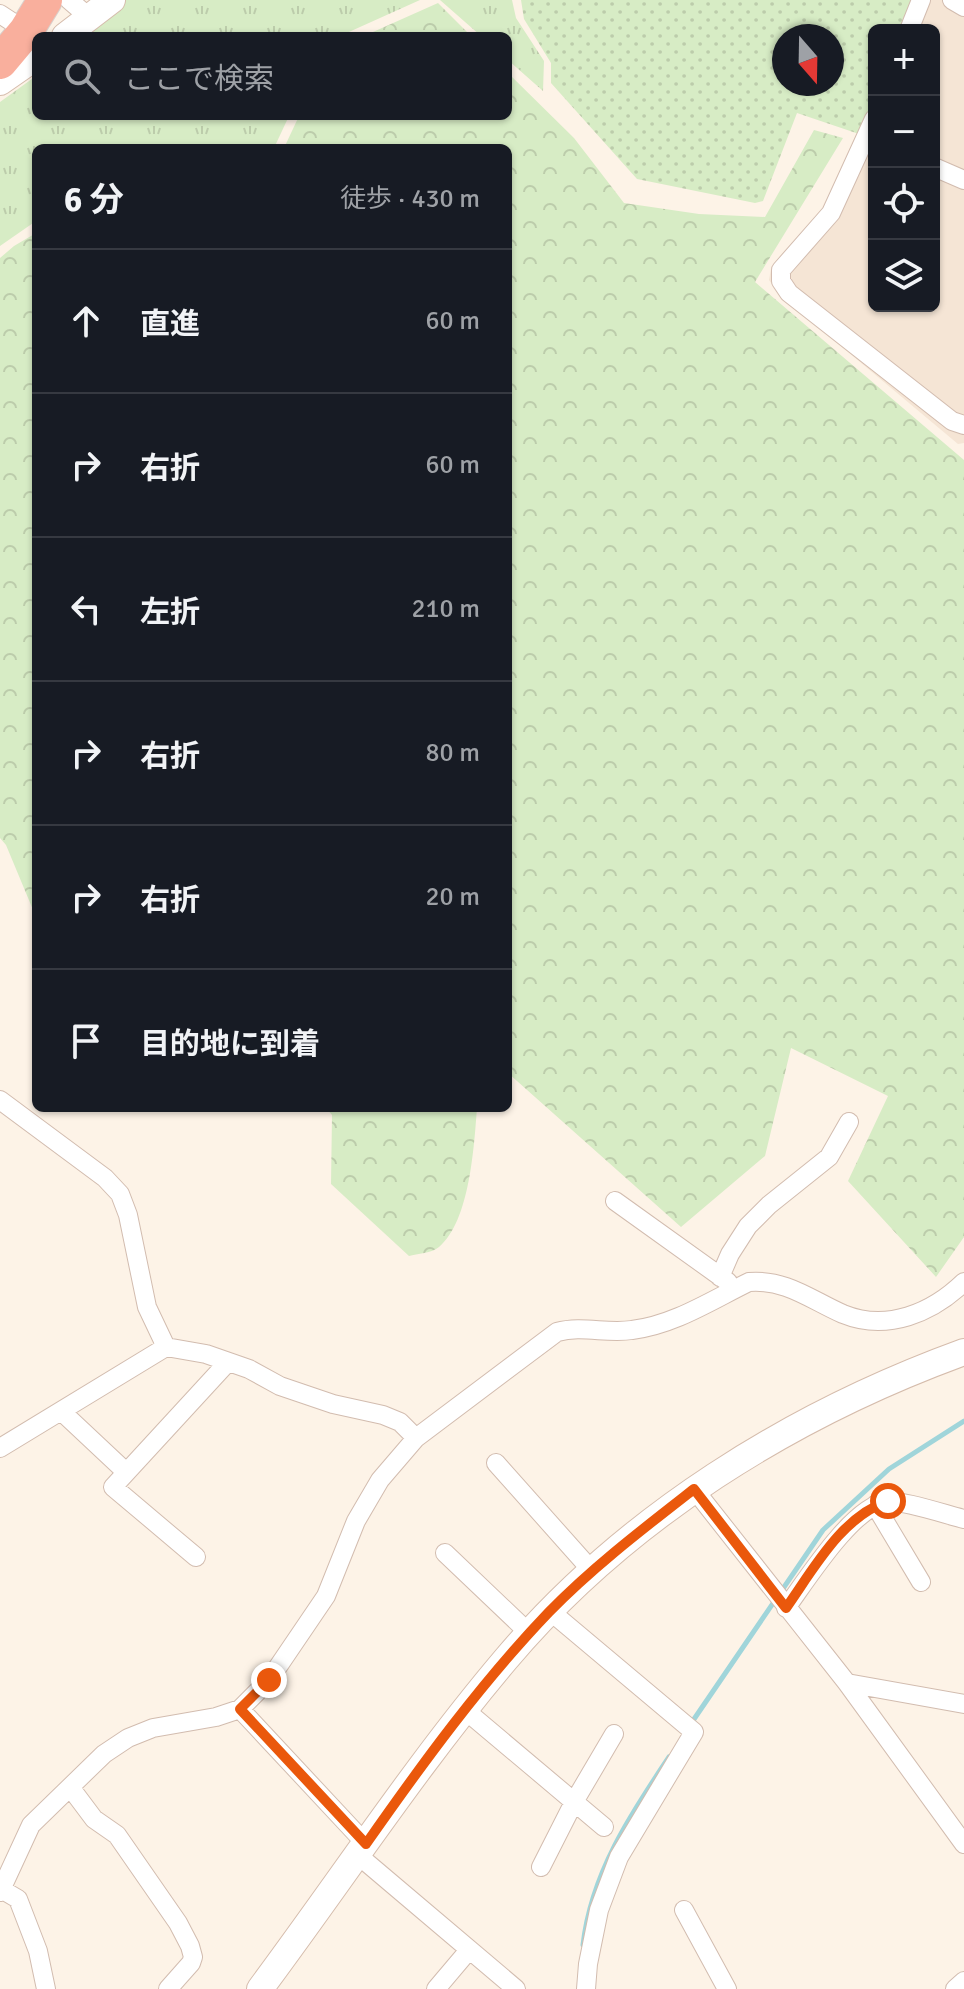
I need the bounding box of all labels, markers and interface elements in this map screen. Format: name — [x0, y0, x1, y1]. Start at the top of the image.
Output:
north arrow — [772, 24, 844, 96]
map controls — [868, 24, 940, 312]
button: + — [868, 24, 940, 96]
search box — [32, 32, 512, 120]
icon: search — [60, 54, 104, 98]
text: ここで検索 — [124, 61, 274, 98]
button: − — [868, 96, 940, 168]
button: locate — [868, 168, 940, 240]
text: 6 分 — [64, 179, 124, 221]
text: 徒歩 · 430 m — [340, 183, 480, 215]
button: layers — [868, 240, 940, 312]
icon: ahead — [64, 299, 108, 343]
text: 60 m — [425, 305, 480, 337]
text: 直進 — [140, 306, 200, 343]
icon: right — [64, 443, 108, 487]
text: 60 m — [425, 449, 480, 481]
text: 右折 — [140, 450, 200, 487]
icon: left — [64, 587, 108, 631]
text: 210 m — [411, 593, 480, 625]
text: 左折 — [140, 594, 200, 631]
icon: right — [64, 731, 108, 775]
text: 80 m — [425, 737, 480, 769]
text: 右折 — [140, 738, 200, 775]
icon: right — [64, 875, 108, 919]
text: 20 m — [425, 881, 480, 913]
text: 右折 — [140, 882, 200, 919]
icon: arrive — [64, 1019, 108, 1063]
text: 目的地に到着 — [140, 1026, 320, 1063]
route start — [870, 1483, 906, 1519]
route end — [251, 1662, 287, 1698]

